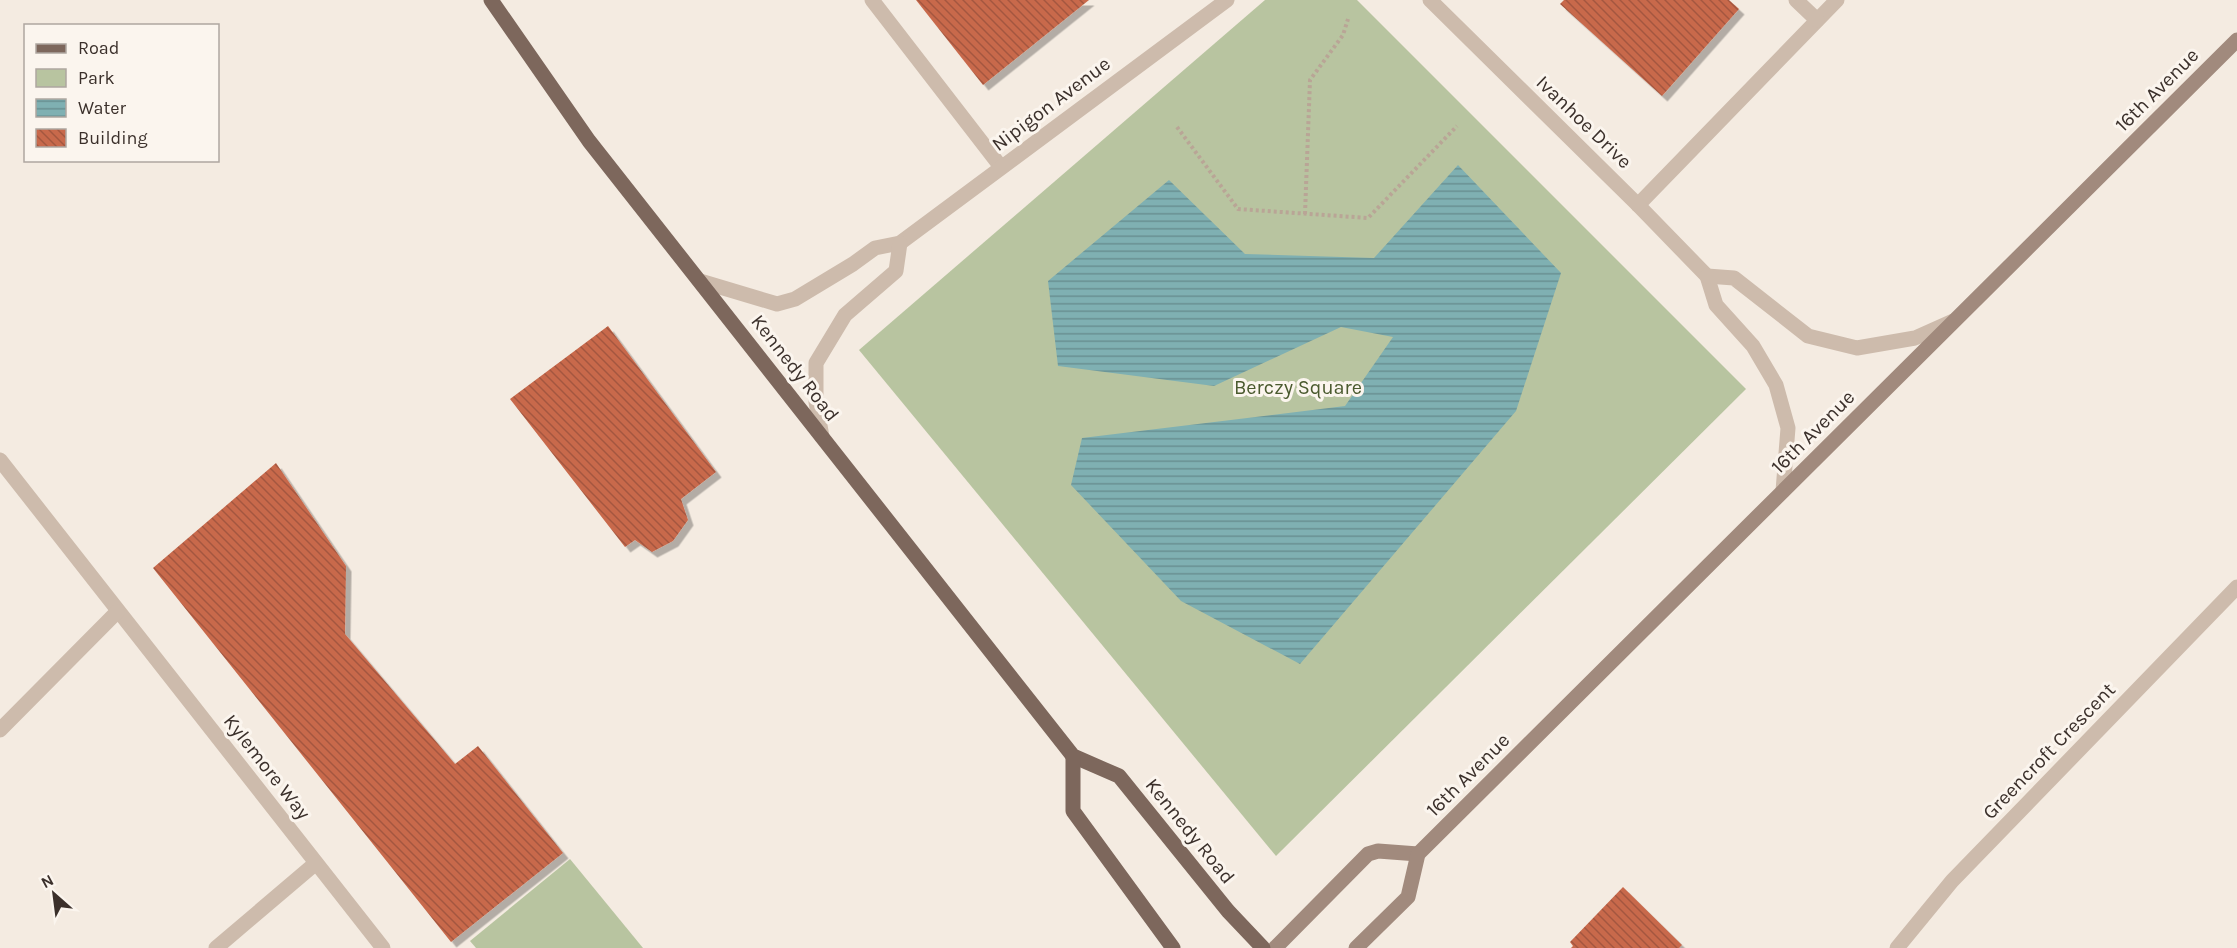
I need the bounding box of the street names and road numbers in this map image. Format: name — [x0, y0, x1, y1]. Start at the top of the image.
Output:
street label: 16th Avenue — [2111, 44, 2203, 136]
street label: Nipigon Avenue — [987, 52, 1115, 156]
street label: Ivanhoe Drive — [1532, 71, 1636, 173]
street label: Kennedy Road — [746, 310, 844, 426]
street label: 16th Avenue — [1767, 386, 1859, 478]
street label: Greencroft Crescent — [1978, 678, 2120, 824]
street label: Kylemore Way — [219, 710, 315, 824]
street label: 16th Avenue — [1422, 729, 1514, 821]
street label: Kennedy Road — [1141, 774, 1239, 888]

